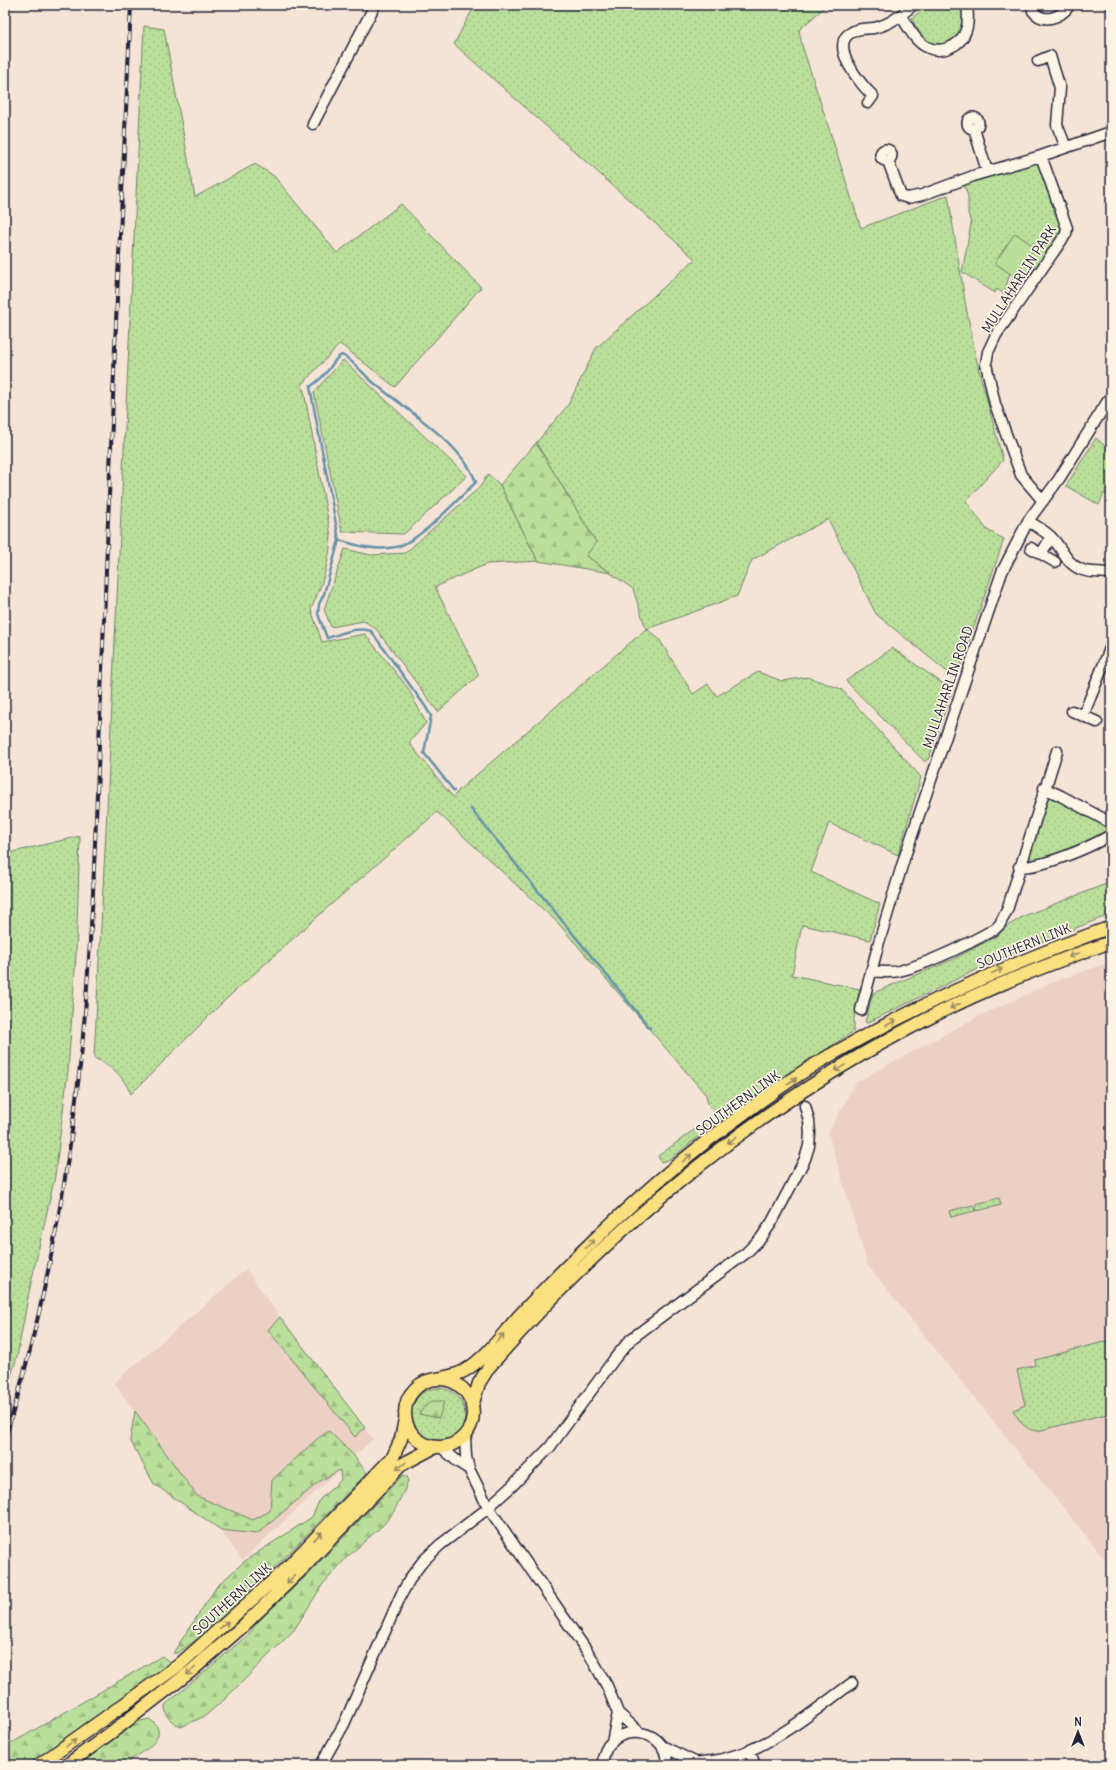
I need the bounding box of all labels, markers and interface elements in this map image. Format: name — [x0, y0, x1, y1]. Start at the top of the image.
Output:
street label: MULLAHARLIN PARK — [978, 222, 1060, 336]
street label: MULLAHARLIN ROAD — [919, 623, 977, 751]
street label: SOUTHERN LINK — [974, 919, 1074, 973]
one-way arrow — [1069, 952, 1081, 959]
one-way arrow — [991, 967, 1003, 975]
one-way arrow — [949, 1003, 961, 1010]
one-way arrow — [885, 1019, 897, 1026]
one-way arrow — [834, 1064, 846, 1072]
street label: SOUTHERN LINK — [693, 1067, 783, 1139]
one-way arrow — [786, 1077, 797, 1085]
one-way arrow — [727, 1136, 738, 1144]
one-way arrow — [682, 1154, 693, 1162]
one-way arrow — [585, 1239, 595, 1249]
one-way arrow — [495, 1333, 505, 1343]
one-way arrow — [396, 1462, 407, 1470]
one-way arrow — [313, 1531, 323, 1541]
street label: SOUTHERN LINK — [189, 1559, 275, 1639]
one-way arrow — [287, 1574, 297, 1583]
one-way arrow — [219, 1621, 229, 1630]
one-way arrow — [185, 1666, 196, 1675]
north arrow — [1058, 1712, 1098, 1752]
text: N — [1074, 1715, 1082, 1729]
one-way arrow — [65, 1739, 76, 1747]

